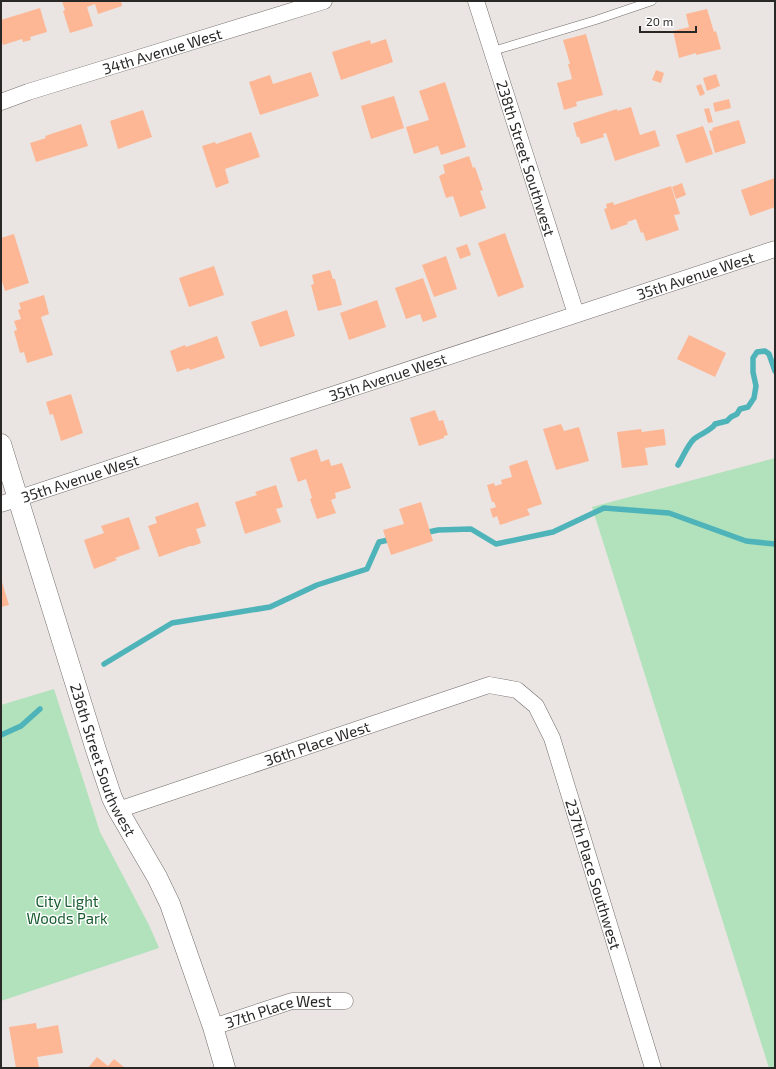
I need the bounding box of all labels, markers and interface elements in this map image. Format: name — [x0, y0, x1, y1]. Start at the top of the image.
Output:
scale bar — [640, 8, 696, 34]
text: 20 m — [646, 14, 673, 28]
street label: 34th Avenue West — [100, 24, 224, 78]
street label: 238th Street Southwest — [493, 78, 559, 239]
street label: 35th Avenue West — [634, 247, 757, 303]
street label: 35th Avenue West — [326, 349, 449, 404]
street label: 35th Avenue West — [19, 450, 141, 506]
street label: 236th Street Southwest — [67, 681, 140, 839]
street label: 36th Place West — [262, 717, 372, 769]
street label: 237th Place Southwest — [562, 797, 625, 952]
park label: City Light Woods Park — [26, 892, 108, 927]
street label: 37th Place West — [223, 992, 332, 1031]

